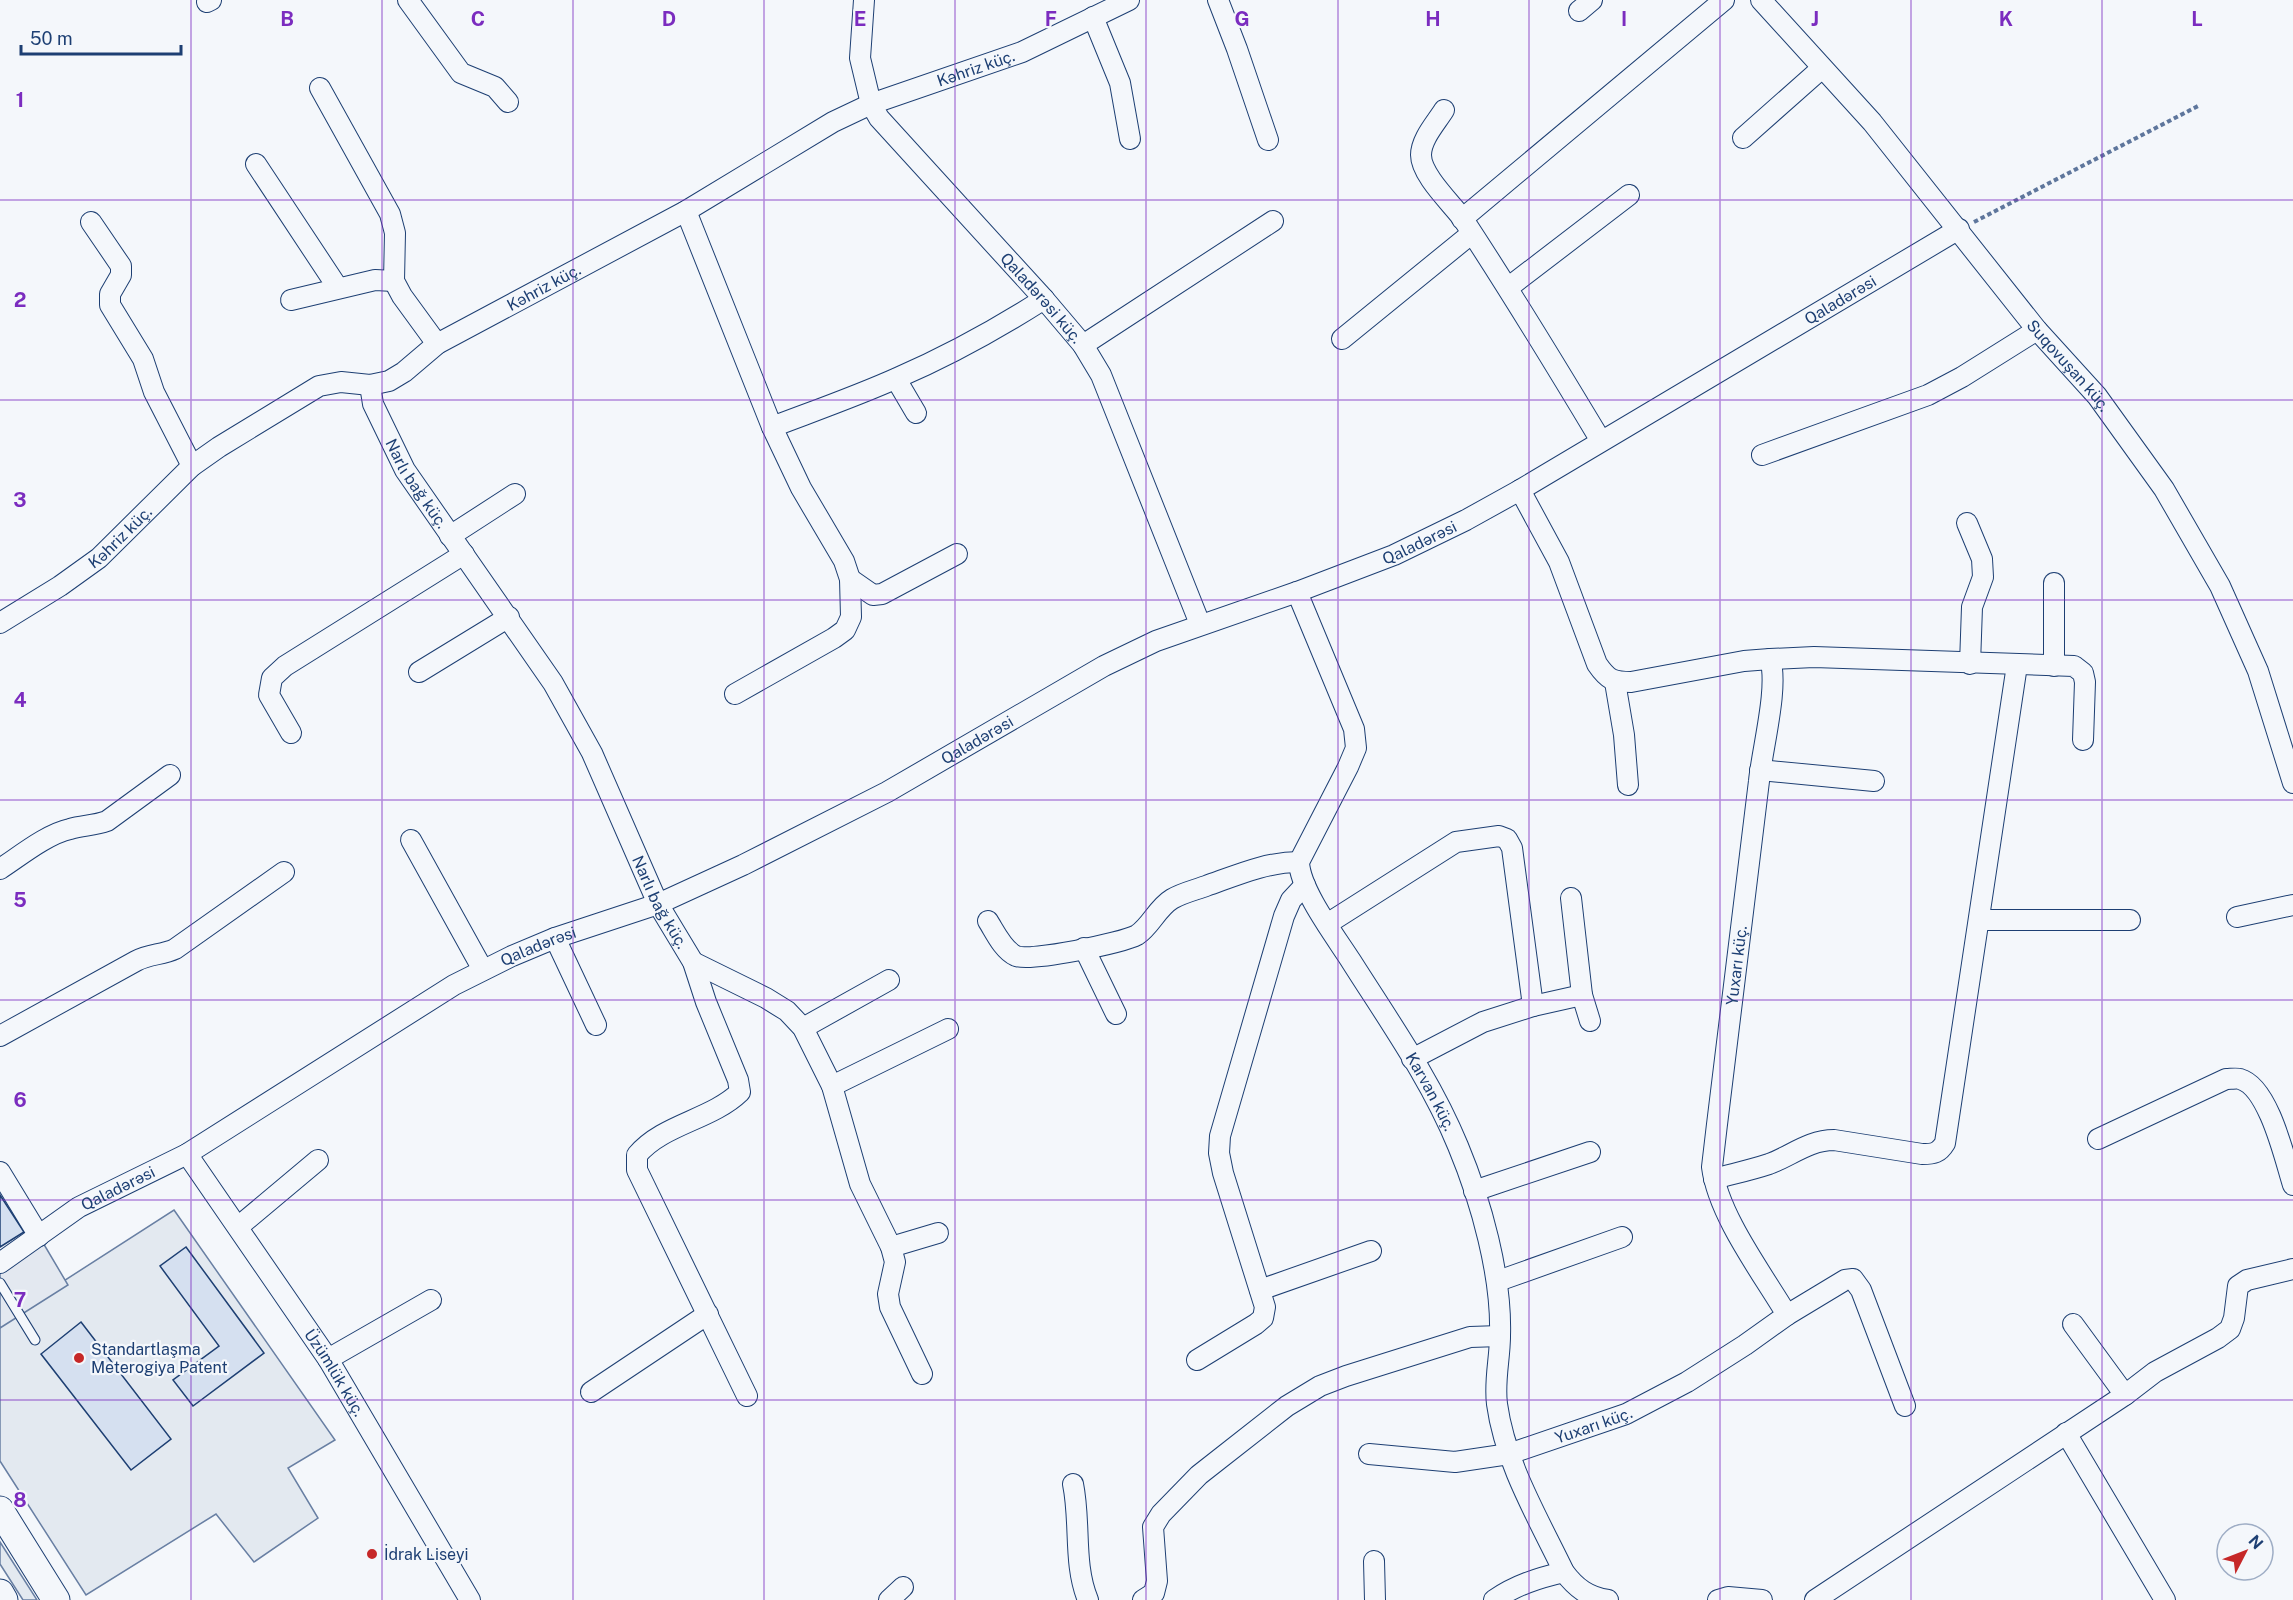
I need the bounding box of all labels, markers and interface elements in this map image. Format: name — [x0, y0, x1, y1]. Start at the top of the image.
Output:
text: B — [280, 7, 294, 31]
text: C — [471, 7, 485, 31]
text: D — [662, 7, 676, 31]
text: E — [854, 7, 866, 31]
text: F — [1045, 7, 1057, 31]
text: G — [1234, 7, 1250, 31]
text: H — [1425, 7, 1441, 31]
text: I — [1621, 7, 1627, 31]
text: J — [1811, 7, 1819, 31]
text: K — [1999, 7, 2013, 31]
text: L — [2191, 7, 2203, 31]
scale bar — [21, 18, 182, 56]
text: 50 m — [30, 28, 73, 49]
street label: Kəhriz küç. — [934, 46, 1017, 91]
text: 1 — [16, 88, 24, 112]
street label: Qaladərəsi küç. — [996, 249, 1086, 347]
street label: Kəhriz küç. — [504, 260, 584, 315]
street label: Qaladərəsi — [1801, 271, 1880, 329]
text: 2 — [14, 288, 26, 312]
street label: Suqovuşan küç. — [2023, 316, 2114, 415]
street label: Narlı bağ küç. — [381, 436, 452, 532]
text: 3 — [13, 488, 27, 512]
street label: Kəhriz küç. — [85, 502, 156, 573]
street label: Qaladərəsi — [1380, 517, 1460, 569]
text: 4 — [13, 688, 27, 712]
street label: Qaladərəsi — [938, 712, 1017, 769]
street label: Narlı bağ küç. — [628, 853, 692, 952]
text: 5 — [13, 888, 27, 912]
street label: Qaladərəsi — [497, 923, 579, 970]
street label: Yuxarı küç. — [1722, 924, 1751, 1006]
street label: Karvan küç. — [1402, 1049, 1459, 1134]
text: 6 — [13, 1088, 27, 1112]
street label: Qaladərəsi — [78, 1162, 158, 1215]
text: 7 — [14, 1288, 26, 1312]
street label: Üzümlük küç. — [300, 1325, 369, 1420]
place label: Standartlaşma Meterogiya Patent — [91, 1340, 228, 1377]
marker: Standartlaşma Meterogiya Patent — [72, 1351, 86, 1365]
street label: Yuxarı küç. — [1552, 1403, 1636, 1448]
text: 8 — [13, 1488, 27, 1512]
north arrow — [2215, 1522, 2275, 1582]
text: N — [2245, 1531, 2267, 1553]
place label: İdrak Liseyi — [384, 1544, 469, 1564]
marker: İdrak Liseyi — [365, 1547, 379, 1561]

